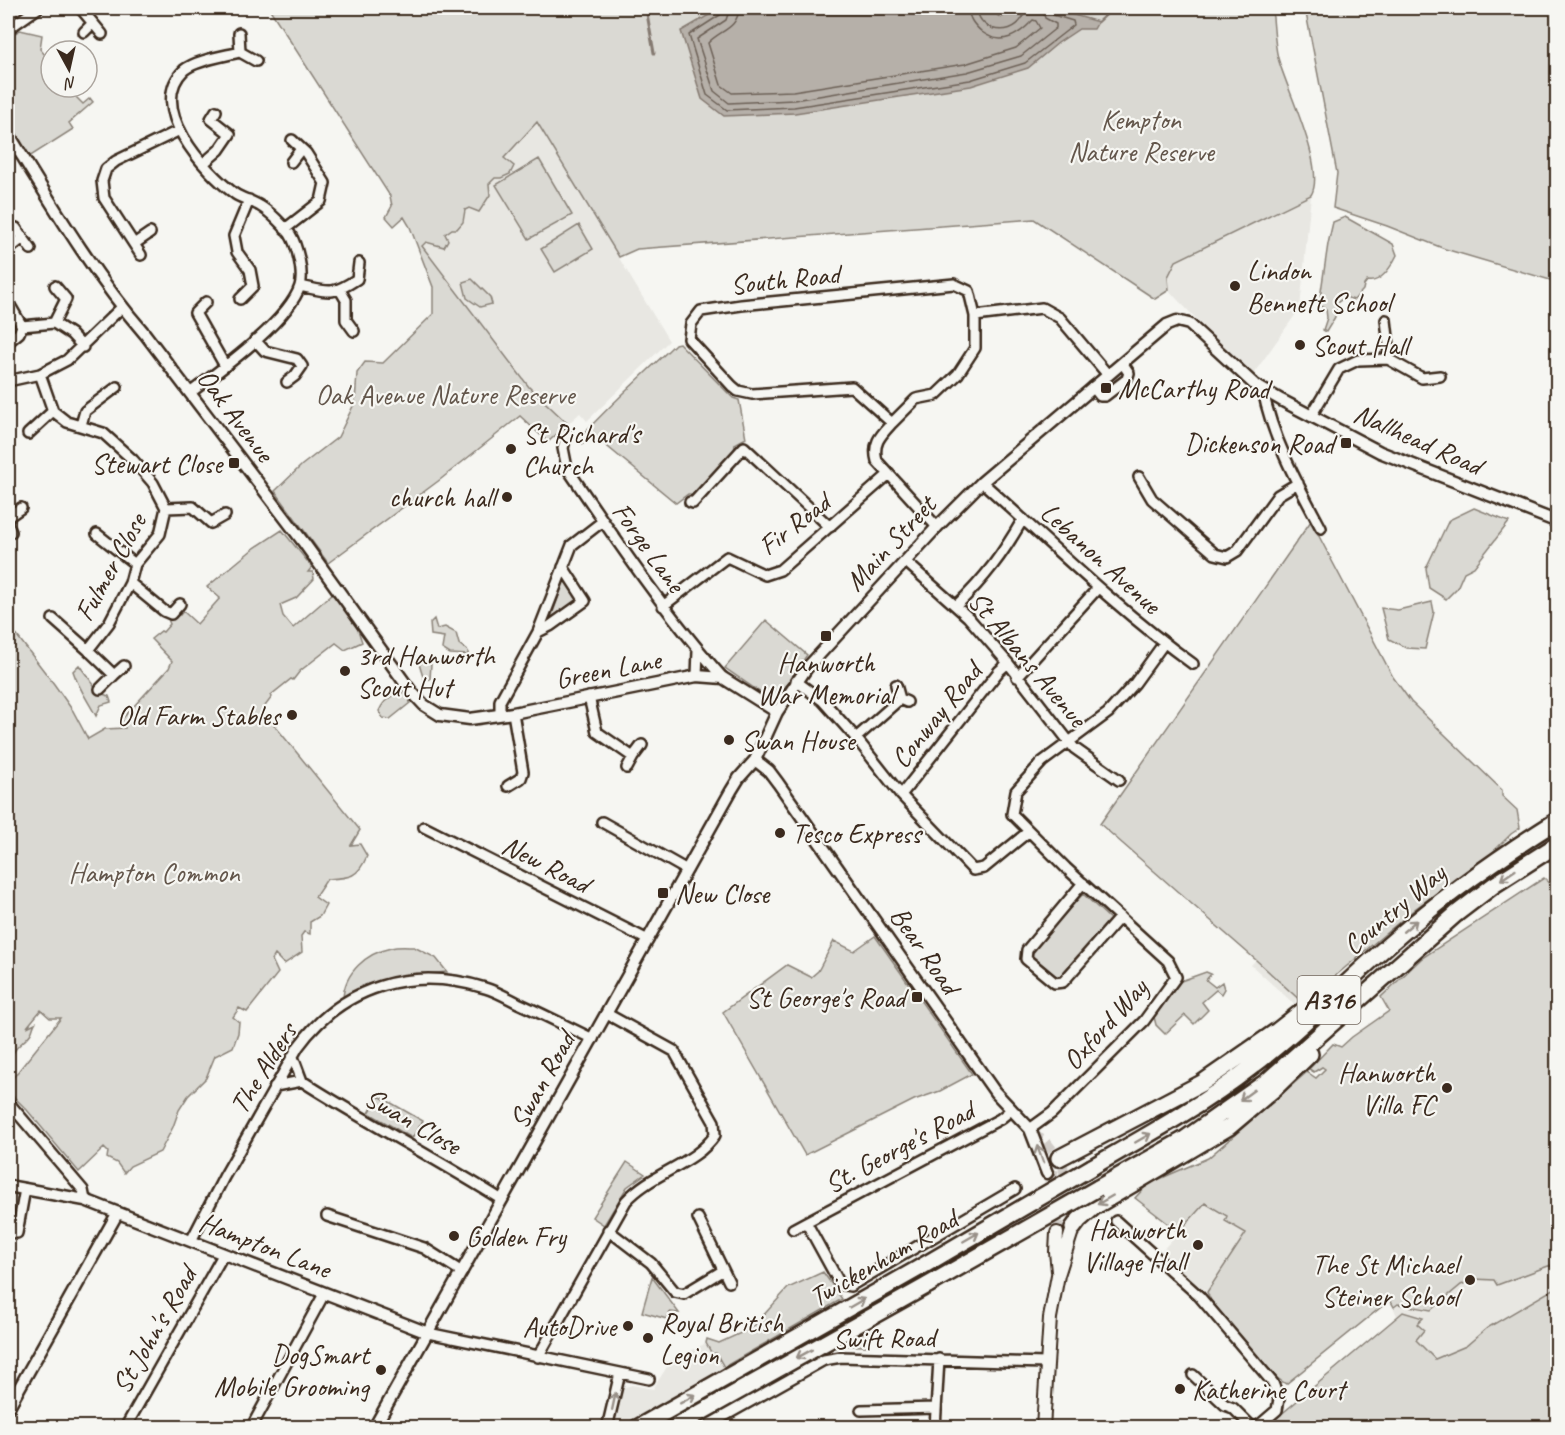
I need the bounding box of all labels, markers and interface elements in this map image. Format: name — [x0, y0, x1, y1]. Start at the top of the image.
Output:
north arrow — [39, 39, 99, 99]
text: N — [62, 72, 77, 94]
park label: Kempton Nature Reserve — [1068, 102, 1216, 169]
place label: Lindon Bennett School — [1247, 253, 1396, 320]
street label: South Road — [729, 255, 845, 302]
marker: Lindon Bennett School — [1228, 279, 1242, 293]
place label: Scout Hall — [1312, 328, 1413, 363]
marker: Scout Hall — [1293, 338, 1307, 352]
street label: Oak Avenue — [190, 361, 283, 470]
place label: McCarthy Road — [1118, 371, 1273, 406]
park label: Oak Avenue Nature Reserve — [316, 377, 576, 412]
marker: McCarthy Road — [1099, 381, 1113, 395]
street label: Nallhead Road — [1349, 395, 1491, 484]
place label: St Richard's Church — [523, 416, 643, 483]
place label: Dickenson Road — [1185, 426, 1338, 461]
marker: Dickenson Road — [1339, 436, 1353, 450]
marker: St Richard's Church — [504, 442, 518, 456]
place label: Stewart Close — [91, 446, 224, 481]
marker: Stewart Close — [227, 456, 241, 470]
place label: church hall — [389, 480, 500, 515]
street label: Fir Road — [751, 483, 840, 563]
street label: Main Street — [837, 486, 945, 598]
marker: church hall — [500, 490, 514, 504]
street label: Forge Lane — [605, 495, 695, 601]
street label: Lebanon Avenue — [1033, 495, 1170, 623]
street label: Fulmer Close — [66, 505, 155, 627]
street label: St Albans Avenue — [961, 584, 1096, 736]
marker: Hanworth War Memorial — [819, 629, 833, 643]
place label: 3rd Hanworth Scout Hut — [357, 638, 497, 705]
street label: Green Lane — [552, 641, 665, 696]
place label: Hanworth War Memorial — [758, 645, 900, 712]
street label: Conway Road — [883, 652, 992, 775]
marker: 3rd Hanworth Scout Hut — [338, 664, 352, 678]
place label: Old Farm Stables — [117, 698, 282, 733]
marker: Old Farm Stables — [285, 708, 299, 722]
place label: Swan House — [741, 723, 856, 758]
marker: Swan House — [722, 733, 736, 747]
place label: Tesco Express — [792, 816, 923, 851]
marker: Tesco Express — [773, 826, 787, 840]
street label: New Road — [496, 827, 599, 903]
street label: Country Way — [1335, 854, 1454, 962]
park label: Hampton Common — [68, 855, 241, 890]
one-way arrow — [1501, 869, 1517, 881]
place label: New Close — [675, 876, 771, 911]
marker: New Close — [656, 886, 670, 900]
street label: Bear Road — [882, 899, 970, 1004]
one-way arrow — [1402, 920, 1418, 933]
street label: Oxford Way — [1055, 969, 1157, 1077]
road number: A316 — [1298, 976, 1360, 1024]
place label: St George's Road — [746, 980, 909, 1015]
marker: St George's Road — [910, 990, 924, 1004]
street label: The Alders — [221, 1014, 306, 1120]
street label: Swan Road — [501, 1022, 585, 1134]
place label: Hanworth Villa FC — [1338, 1055, 1439, 1122]
street label: Swan Close — [359, 1079, 469, 1164]
marker: Hanworth Villa FC — [1440, 1081, 1454, 1095]
one-way arrow — [1239, 1089, 1255, 1101]
street label: St. George's Road — [818, 1091, 983, 1201]
one-way arrow — [1134, 1132, 1151, 1144]
one-way arrow — [1034, 1145, 1045, 1164]
one-way arrow — [1097, 1195, 1114, 1207]
street label: Twickenham Road — [803, 1200, 967, 1314]
street label: Hampton Lane — [194, 1204, 337, 1287]
place label: Hanworth Village Hall — [1083, 1212, 1191, 1279]
place label: Golden Fry — [466, 1219, 568, 1254]
marker: Golden Fry — [447, 1229, 461, 1243]
one-way arrow — [962, 1231, 979, 1243]
marker: Hanworth Village Hall — [1191, 1238, 1205, 1252]
place label: The St Michael Steiner School — [1312, 1247, 1463, 1314]
street label: St John's Road — [104, 1257, 206, 1400]
marker: The St Michael Steiner School — [1463, 1273, 1477, 1287]
one-way arrow — [848, 1296, 865, 1308]
place label: Royal British Legion — [660, 1305, 783, 1372]
place label: AutoDrive — [523, 1309, 618, 1344]
marker: AutoDrive — [621, 1319, 635, 1333]
street label: Swift Road — [833, 1320, 939, 1356]
marker: Royal British Legion — [641, 1331, 655, 1345]
place label: DogSmart Mobile Grooming — [214, 1337, 372, 1404]
one-way arrow — [795, 1349, 813, 1360]
marker: DogSmart Mobile Grooming — [374, 1363, 388, 1377]
place label: Katherine Court — [1192, 1372, 1348, 1407]
marker: Katherine Court — [1173, 1382, 1187, 1396]
one-way arrow — [609, 1391, 620, 1411]
one-way arrow — [679, 1393, 696, 1405]

